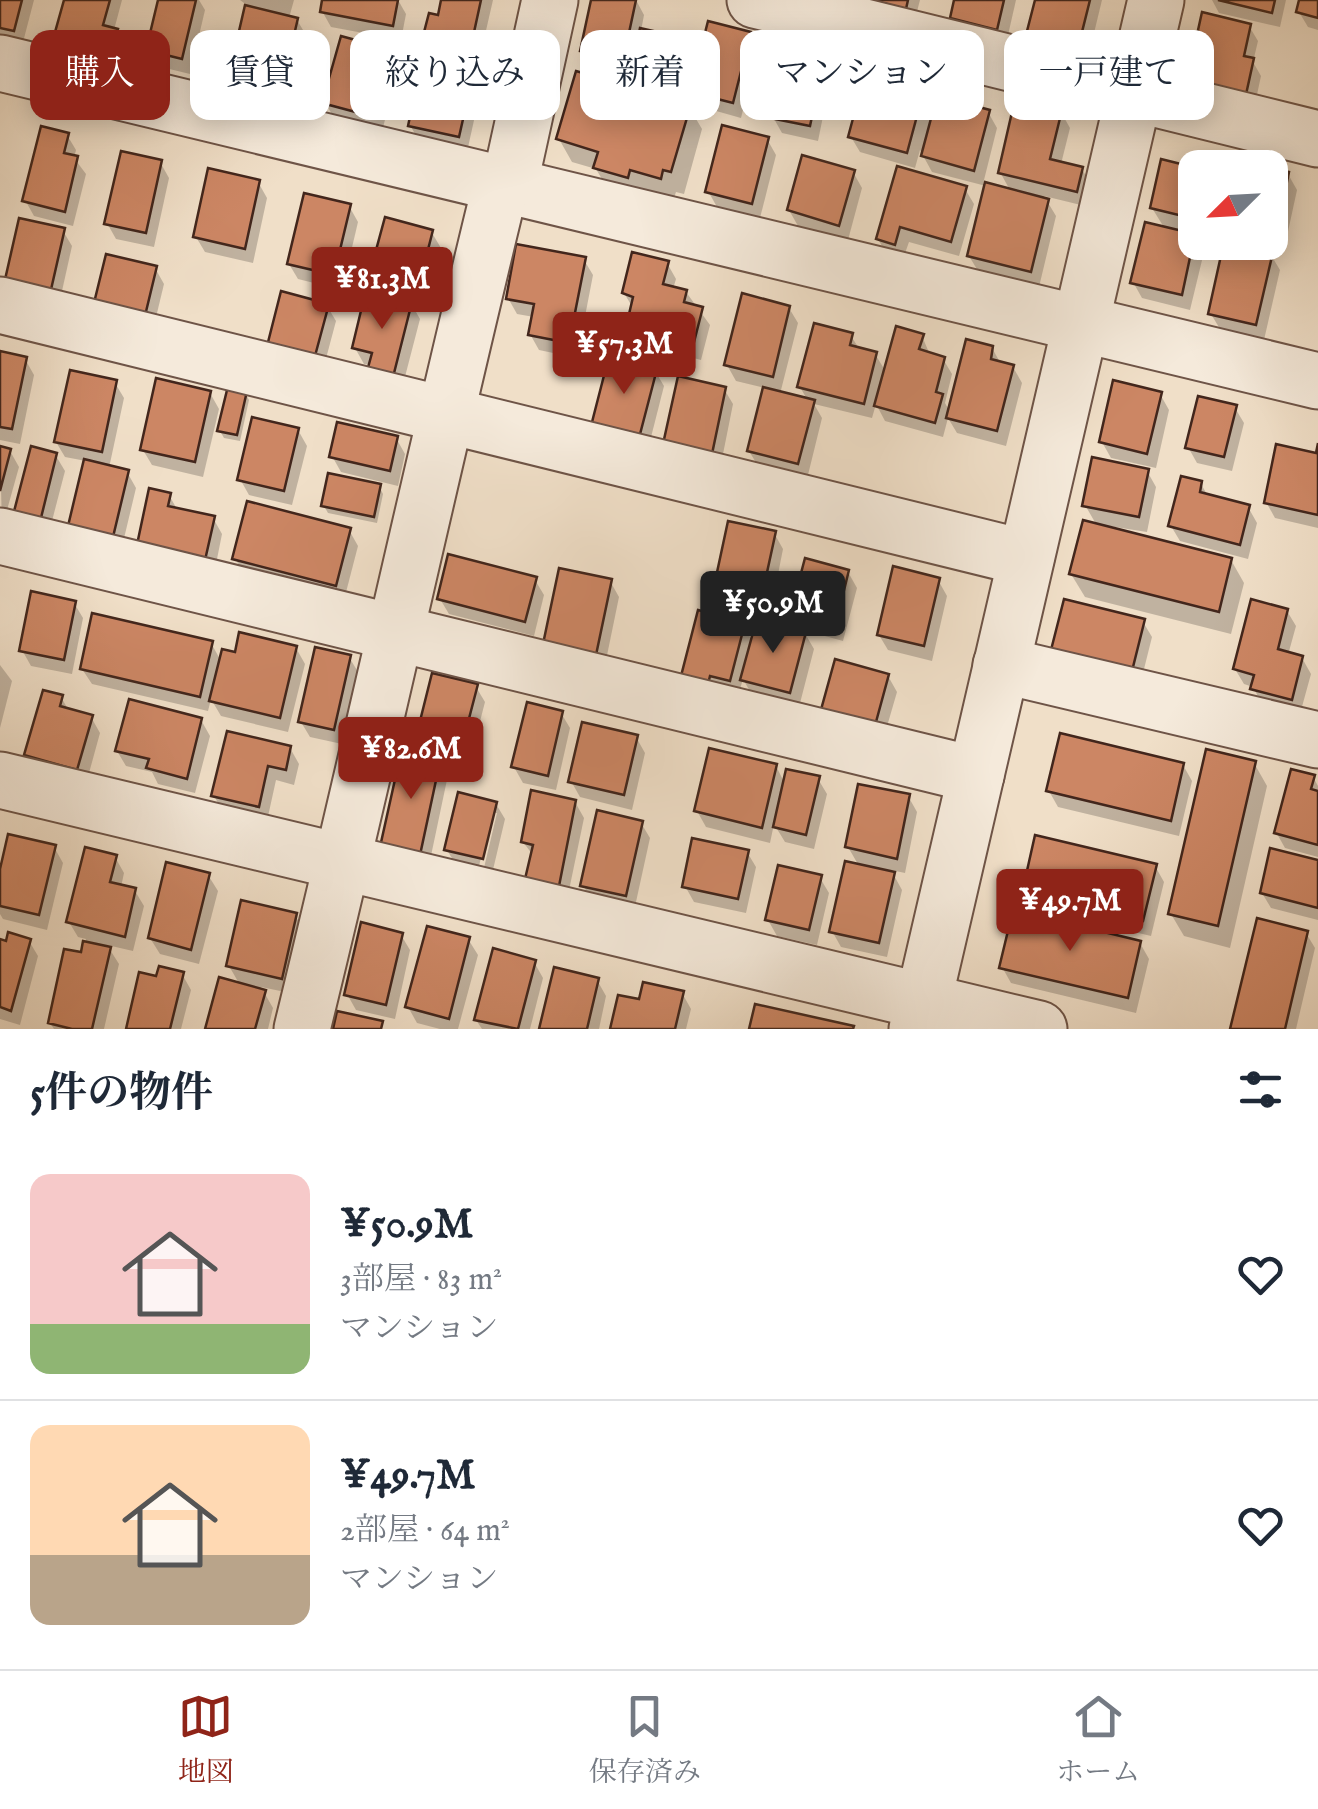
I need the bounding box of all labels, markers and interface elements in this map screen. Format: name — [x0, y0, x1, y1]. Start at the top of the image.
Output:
chip: 購入 — [30, 30, 170, 120]
chip: 賃貸 — [190, 30, 330, 120]
chip: 絞り込み — [350, 30, 560, 120]
chip: 新着 — [580, 30, 720, 120]
chip: マンション — [740, 30, 984, 120]
chip: 一戸建て — [1004, 30, 1214, 120]
north arrow — [1178, 150, 1288, 260]
map controls — [1178, 150, 1288, 260]
pin: ¥81.3M — [301, 247, 463, 332]
text: ¥81.3M — [334, 259, 430, 300]
pin: ¥57.3M — [543, 312, 705, 397]
text: ¥57.3M — [575, 324, 673, 365]
pin: ¥50.9M — [692, 571, 854, 656]
text: ¥50.9M — [722, 583, 824, 624]
pin: ¥82.6M — [330, 717, 492, 802]
text: ¥82.6M — [360, 729, 462, 770]
pin: ¥49.7M — [989, 869, 1151, 954]
text: ¥49.7M — [1018, 881, 1122, 922]
icon: filters — [1233, 1062, 1288, 1117]
text: 5件の物件 — [30, 1068, 213, 1121]
text: ¥50.9M — [340, 1199, 473, 1252]
icon: home — [110, 1214, 230, 1334]
icon: heart — [1233, 1247, 1288, 1302]
text: 3部屋 · 83 m² — [340, 1260, 502, 1301]
text: マンション — [340, 1309, 499, 1350]
text: ¥49.7M — [340, 1450, 475, 1503]
icon: home — [110, 1465, 230, 1585]
icon: heart — [1233, 1498, 1288, 1553]
text: 2部屋 · 64 m² — [340, 1511, 510, 1552]
text: マンション — [340, 1560, 499, 1601]
tab: 地図 — [178, 1689, 234, 1791]
tab: 保存済み — [589, 1689, 701, 1791]
tab: ホーム — [1056, 1689, 1140, 1791]

